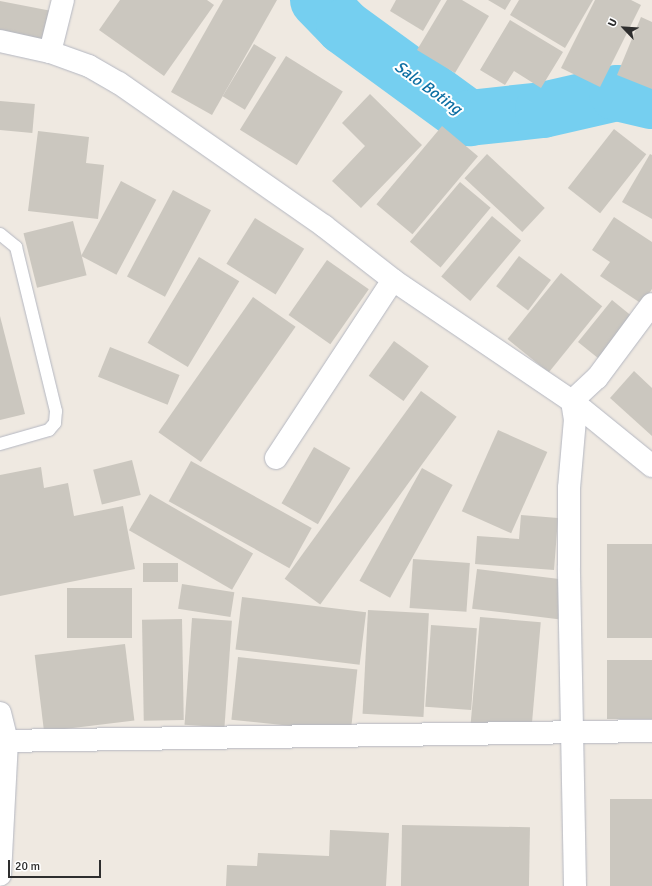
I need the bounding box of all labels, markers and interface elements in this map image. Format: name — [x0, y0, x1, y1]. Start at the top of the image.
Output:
north arrow — [604, 8, 644, 48]
text: U — [605, 17, 620, 29]
water label: Salo Boting — [391, 57, 465, 119]
scale bar — [10, 852, 103, 878]
text: 20 m — [15, 859, 40, 874]

